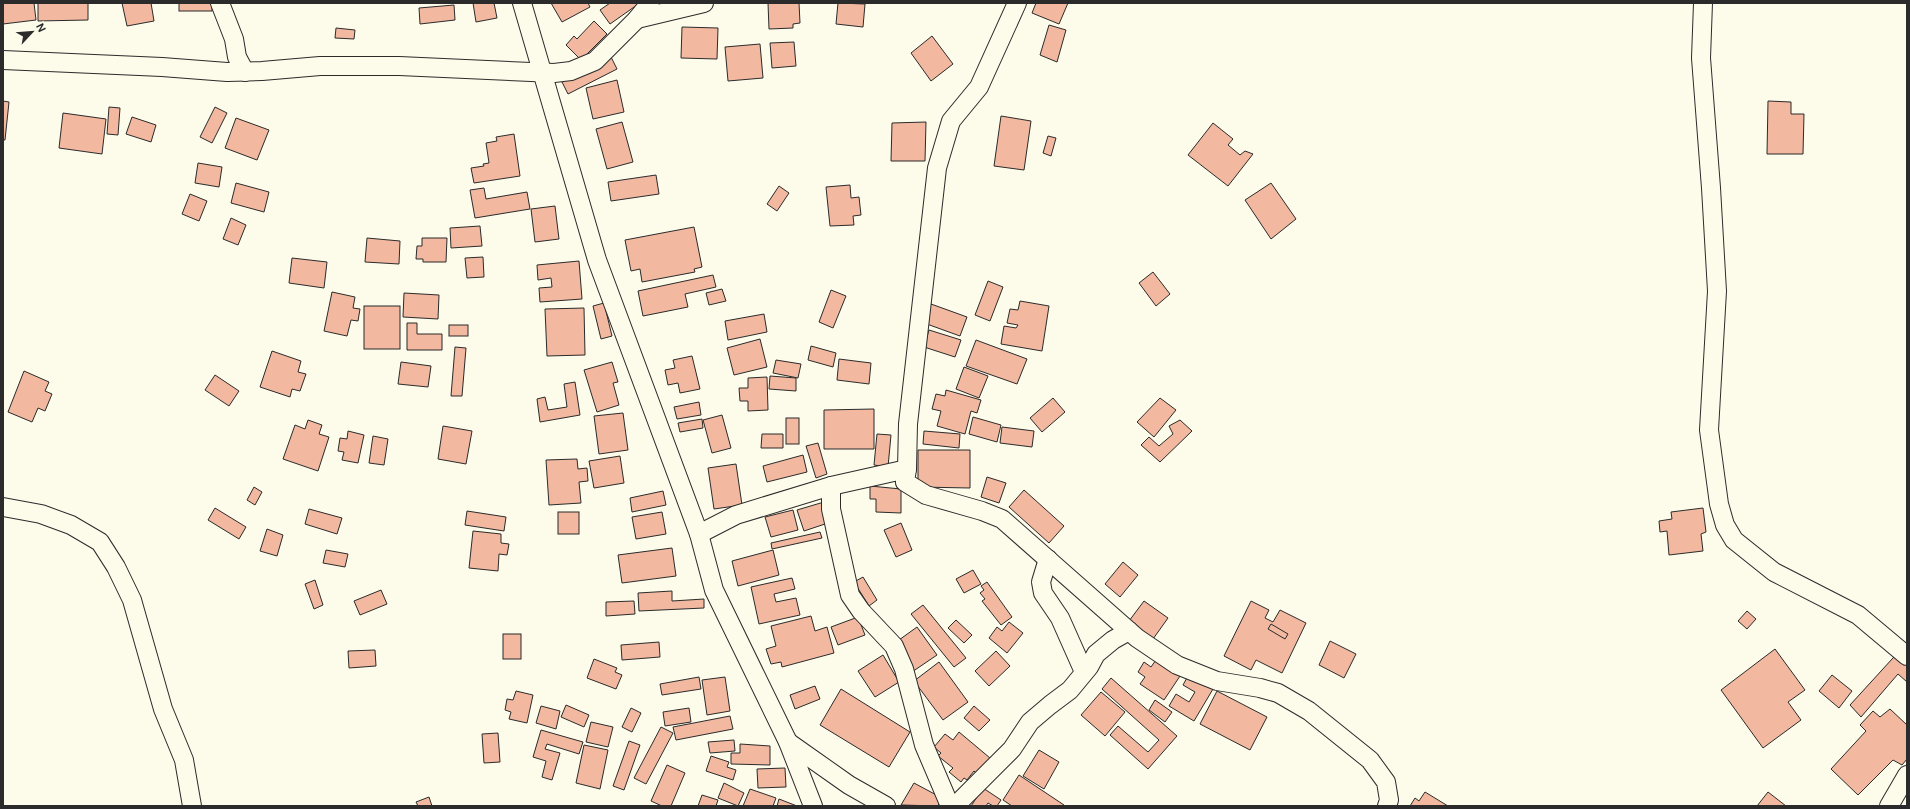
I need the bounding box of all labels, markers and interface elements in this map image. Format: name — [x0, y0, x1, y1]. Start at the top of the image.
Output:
north arrow — [12, 12, 52, 52]
text: N — [33, 21, 49, 34]

